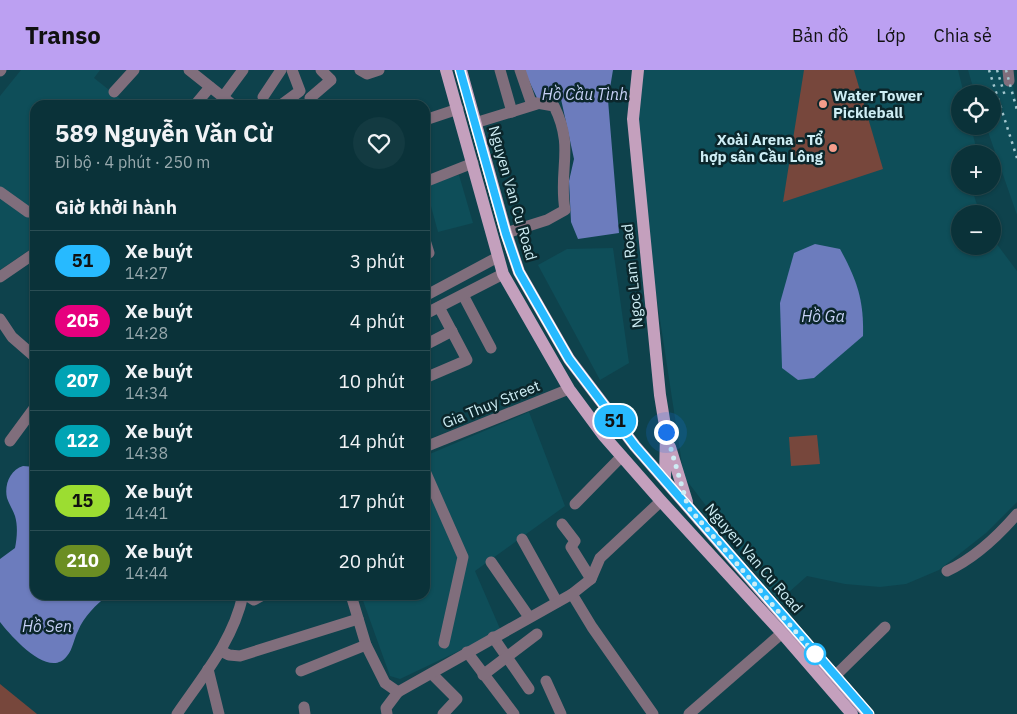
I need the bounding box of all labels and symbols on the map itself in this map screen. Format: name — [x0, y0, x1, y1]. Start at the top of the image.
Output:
water label: Hồ Cầu Tình — [542, 84, 628, 104]
place label: Water Tower Pickleball — [833, 86, 922, 122]
marker: Water Tower Pickleball — [817, 98, 829, 110]
street label: Nguyen Van Cu Road — [485, 123, 541, 263]
place label: Xoài Arena - Tổ hợp sân Cầu Lông — [700, 130, 824, 166]
marker: Xoài Arena - Tổ hợp sân Cầu Lông — [827, 142, 839, 154]
street label: Ngoc Lam Road — [617, 223, 647, 329]
water label: Hồ Ga — [801, 306, 845, 326]
street label: Gia Thuy Street — [439, 376, 543, 432]
line badge: 51 — [592, 405, 638, 437]
your location — [654, 420, 679, 445]
street label: Nguyen Van Cu Road — [701, 499, 807, 617]
water label: Hồ Sen — [22, 616, 72, 636]
unlabelled marker — [804, 643, 826, 665]

